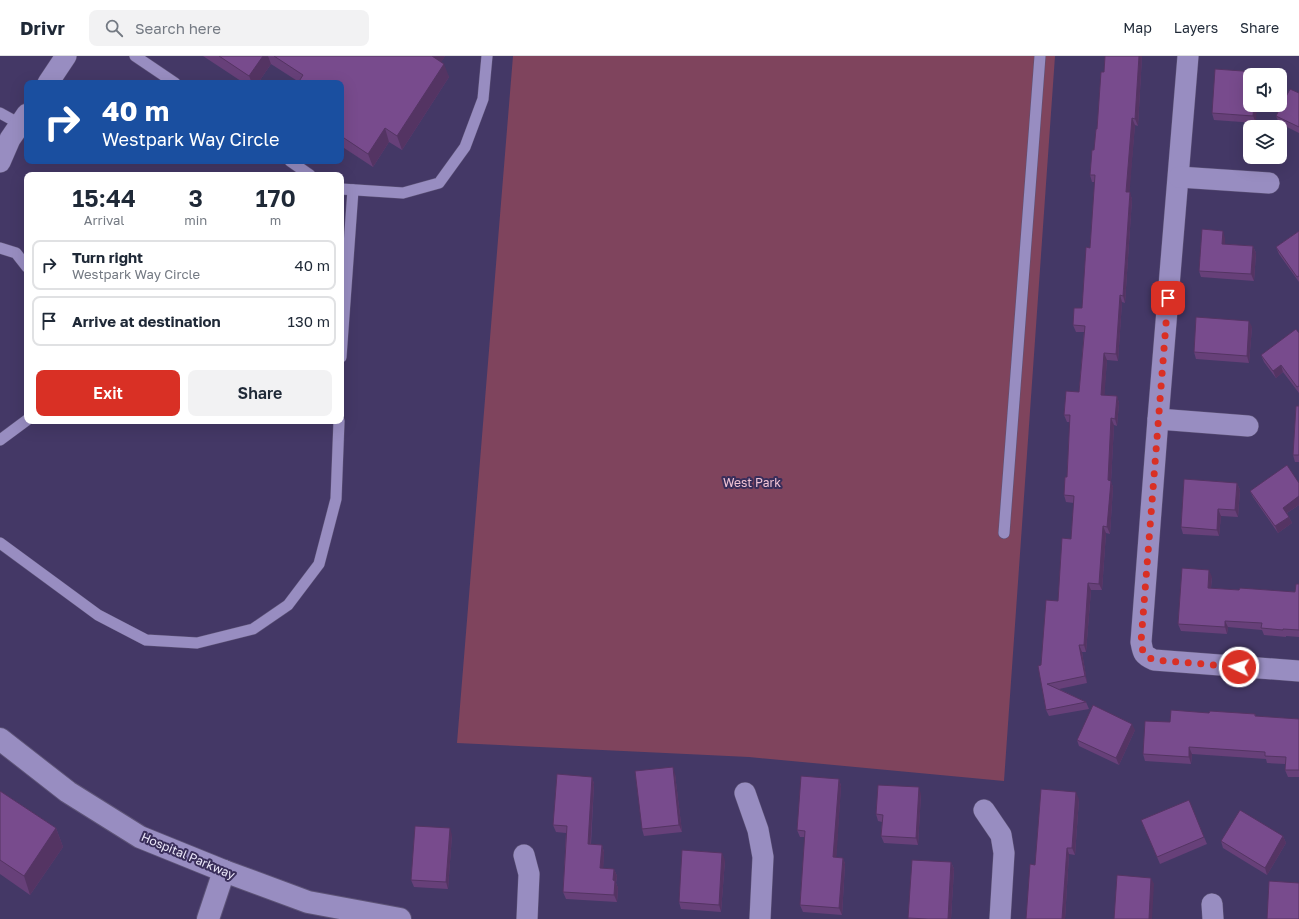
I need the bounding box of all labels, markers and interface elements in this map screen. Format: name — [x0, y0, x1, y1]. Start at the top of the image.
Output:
search box — [89, 10, 369, 46]
text: Drivr — [20, 16, 65, 39]
icon: search — [103, 17, 125, 39]
text: Search here — [135, 19, 221, 37]
text: Map — [1123, 19, 1152, 36]
text: Layers — [1174, 19, 1218, 36]
text: Share — [1240, 19, 1279, 36]
map controls — [1243, 68, 1287, 164]
button: sound — [1243, 68, 1287, 112]
text: 40 m — [102, 94, 169, 127]
icon: right — [36, 96, 88, 148]
button: layers — [1243, 120, 1287, 164]
text: Westpark Way Circle — [102, 128, 279, 150]
text: 15:44 — [72, 183, 136, 212]
text: 3 — [189, 183, 203, 212]
text: 170 — [255, 183, 296, 212]
text: Arrival — [84, 212, 125, 228]
text: min — [184, 212, 207, 228]
text: m — [270, 212, 281, 228]
text: Turn right — [72, 248, 143, 266]
icon: right — [38, 254, 60, 276]
text: 40 m — [295, 256, 330, 274]
text: Westpark Way Circle — [72, 266, 200, 282]
pin — [1151, 281, 1185, 315]
icon: arrive — [1157, 287, 1179, 309]
icon: arrive — [38, 310, 60, 332]
text: Arrive at destination — [72, 312, 221, 330]
text: 130 m — [288, 312, 330, 330]
button: Exit — [36, 370, 180, 416]
button: Share — [188, 370, 332, 416]
park label: West Park — [723, 475, 781, 490]
position arrow — [1218, 646, 1260, 688]
street label: Hospital Parkway — [139, 829, 238, 882]

